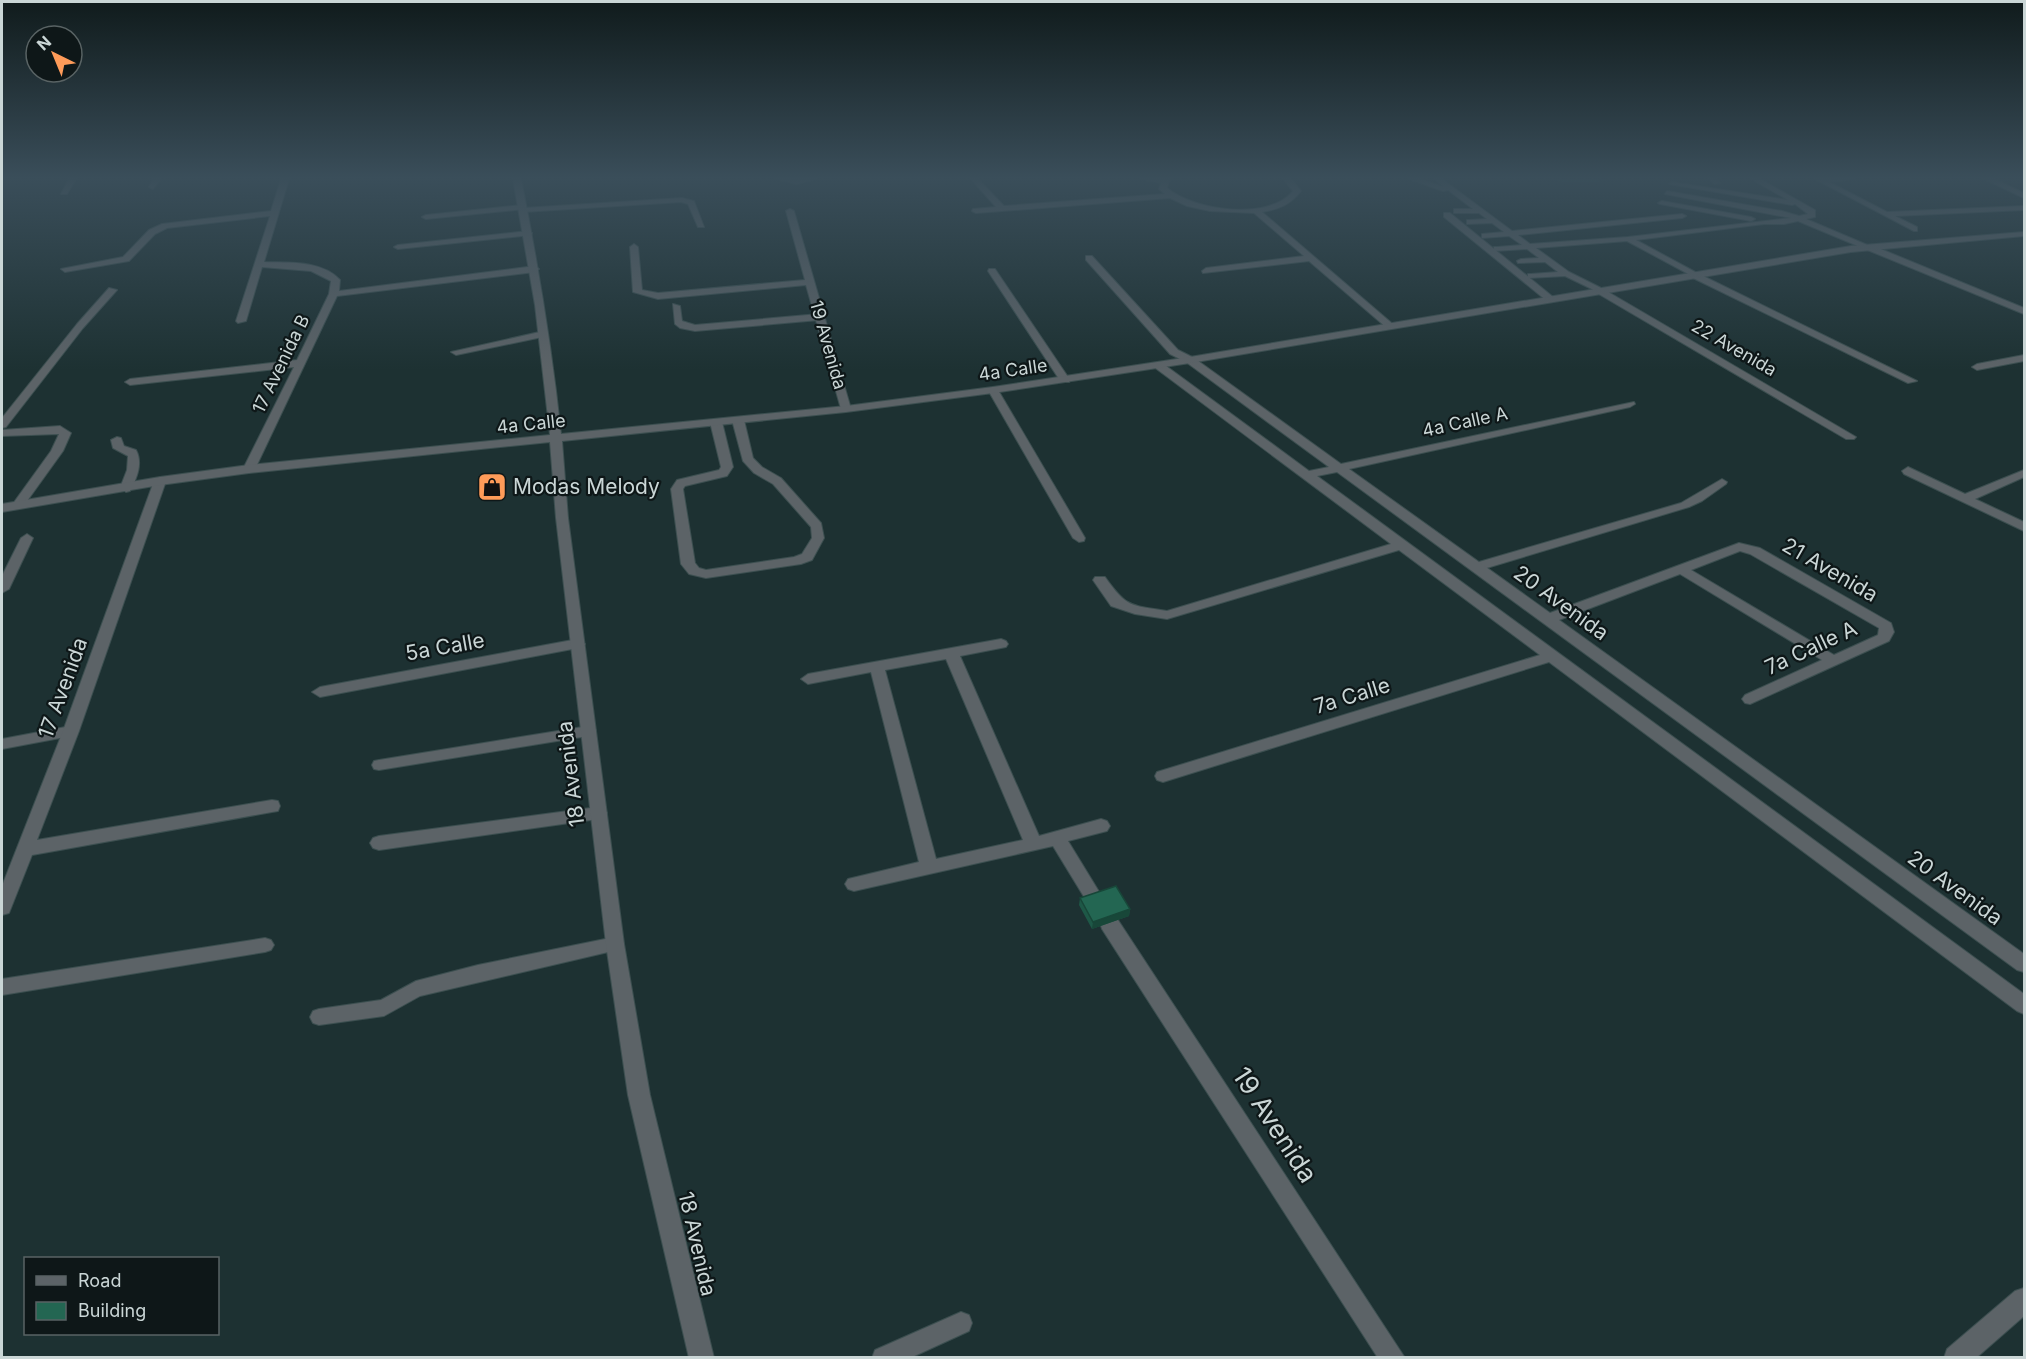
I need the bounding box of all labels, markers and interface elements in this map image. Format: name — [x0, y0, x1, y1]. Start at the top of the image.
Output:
north arrow — [24, 24, 84, 84]
text: N — [32, 32, 55, 55]
street label: 19 Avenida — [806, 298, 851, 392]
street label: 17 Avenida B — [248, 311, 313, 416]
street label: 22 Avenida — [1688, 315, 1780, 380]
street label: 4a Calle — [977, 354, 1049, 385]
street label: 4a Calle A — [1420, 402, 1510, 441]
street label: 4a Calle — [495, 409, 566, 438]
shop icon: Modas Melody — [476, 471, 508, 503]
place label: Modas Melody — [513, 474, 660, 499]
street label: 21 Avenida — [1778, 532, 1882, 607]
street label: 20 Avenida — [1509, 560, 1613, 645]
street label: 7a Calle A — [1761, 615, 1861, 680]
street label: 5a Calle — [403, 627, 486, 666]
street label: 17 Avenida — [33, 634, 92, 742]
street label: 7a Calle — [1311, 672, 1393, 719]
street label: 18 Avenida — [552, 720, 589, 828]
street label: 20 Avenida — [1903, 845, 2007, 930]
street label: 19 Avenida — [1227, 1061, 1324, 1188]
street label: 18 Avenida — [673, 1189, 722, 1298]
legend — [24, 1257, 219, 1335]
text: Road — [78, 1270, 121, 1291]
text: Building — [78, 1300, 146, 1321]

